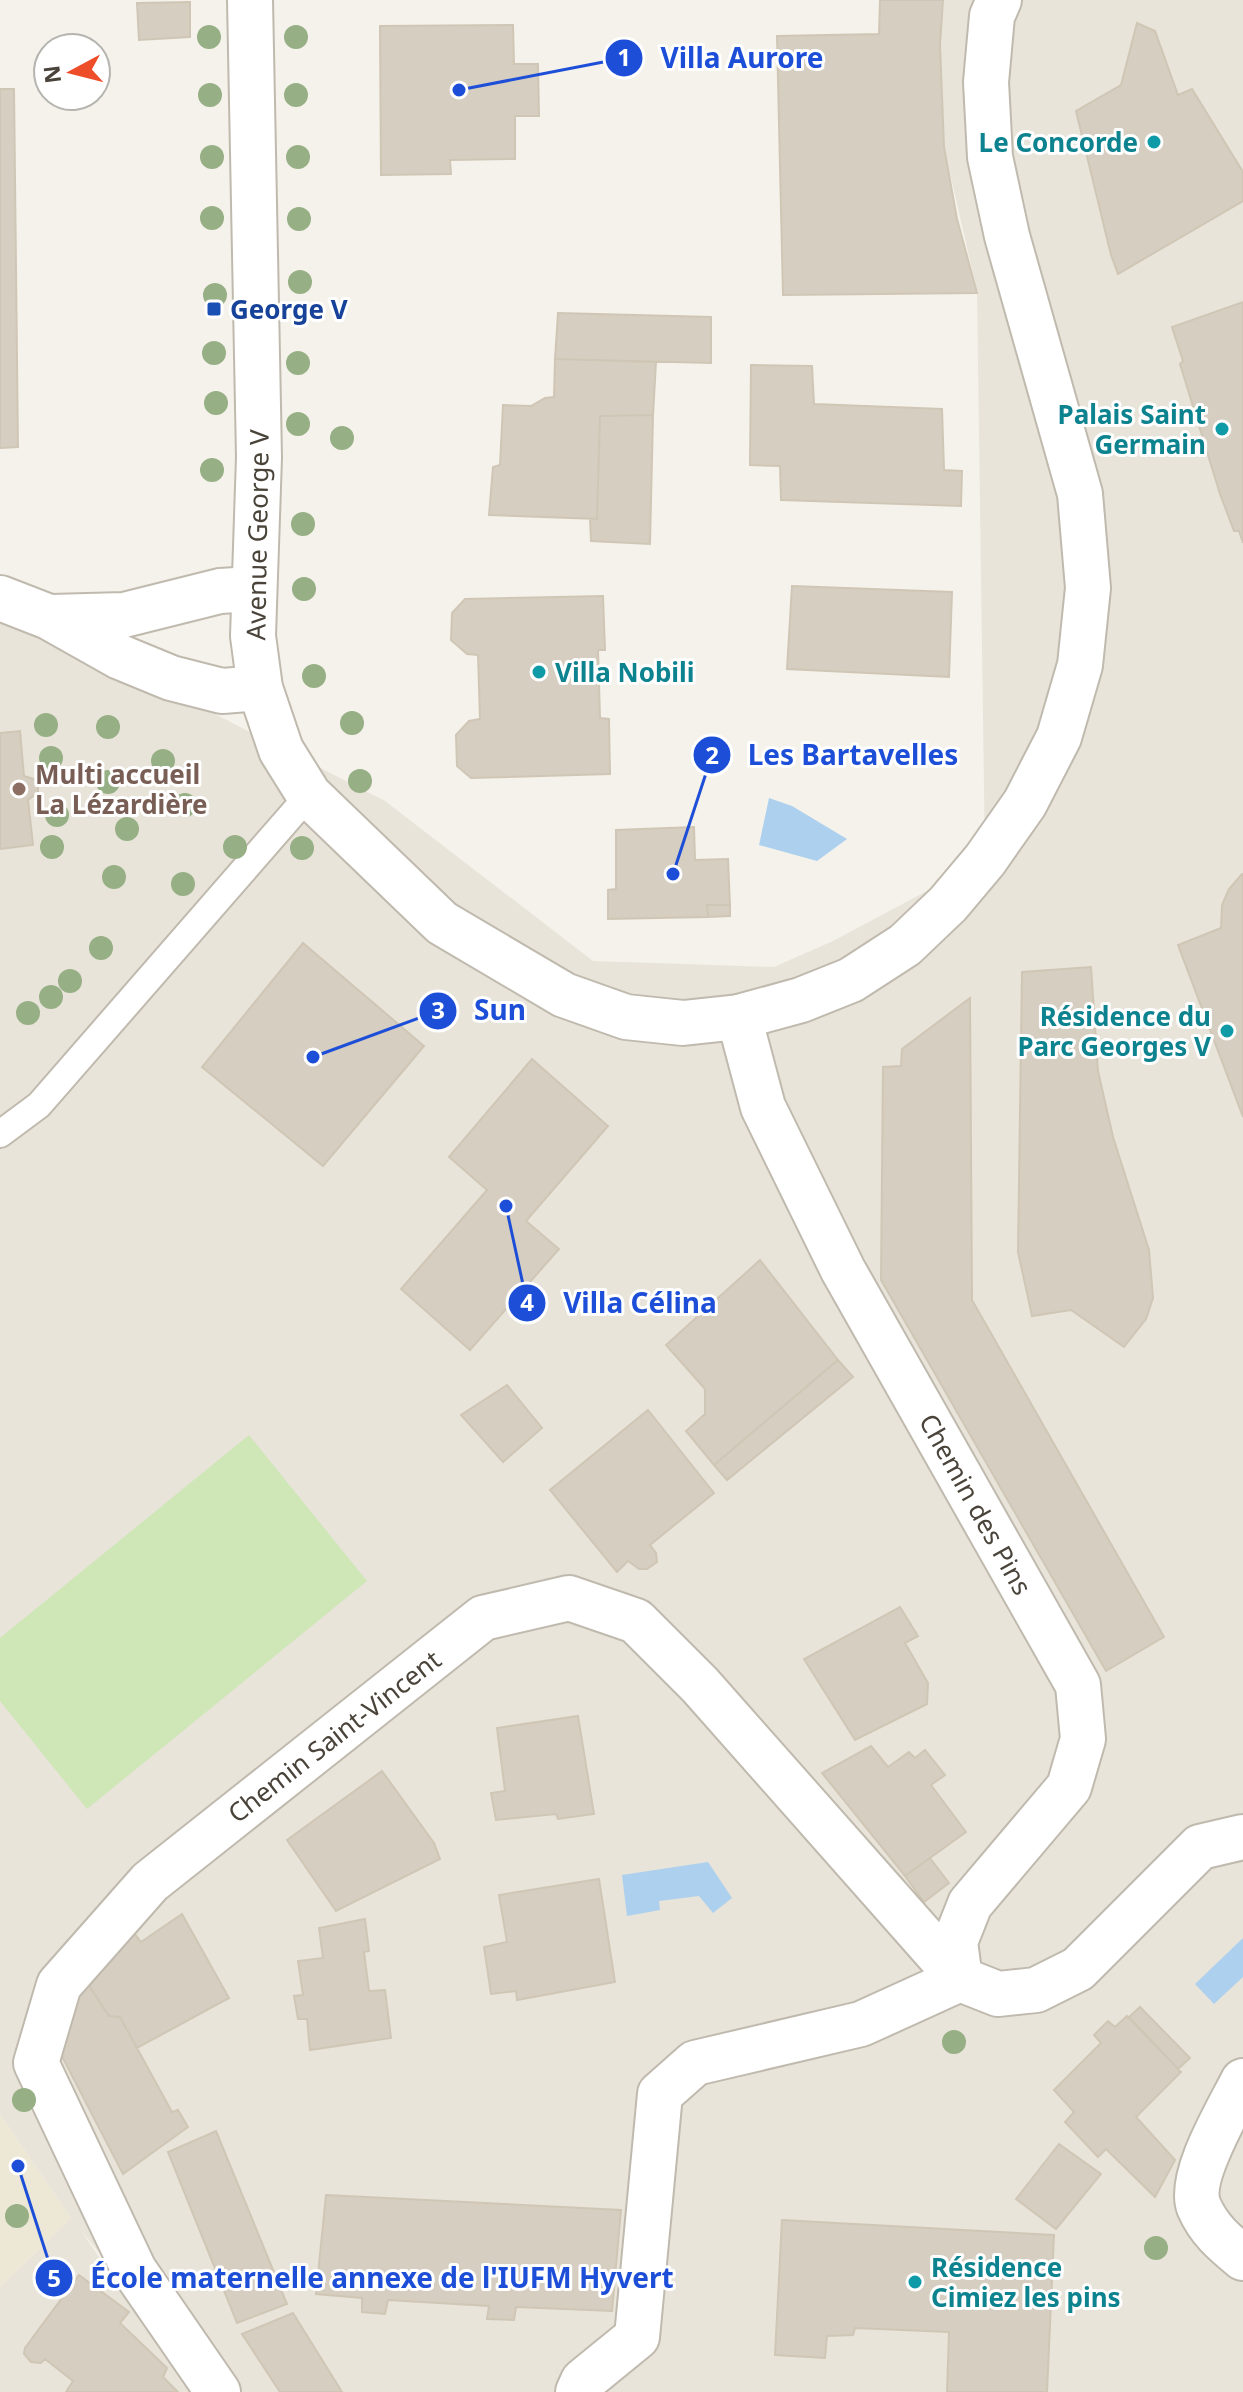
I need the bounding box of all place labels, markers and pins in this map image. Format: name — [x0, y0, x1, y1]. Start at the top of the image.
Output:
callout: Villa Aurore — [604, 32, 839, 84]
place label: Le Concorde — [979, 124, 1138, 160]
marker: Le Concorde — [1145, 133, 1163, 151]
place label: George V — [230, 291, 348, 327]
marker: George V — [205, 300, 223, 318]
place label: Palais Saint Germain — [1058, 396, 1206, 462]
marker: Palais Saint Germain — [1213, 420, 1231, 438]
place label: Villa Nobili — [555, 654, 695, 690]
marker: Villa Nobili — [530, 663, 548, 681]
callout: Les Bartavelles — [692, 729, 974, 781]
place label: Multi accueil La Lézardière — [35, 756, 208, 822]
marker: Multi accueil La Lézardière — [10, 780, 28, 798]
callout: Sun — [418, 985, 542, 1037]
place label: Résidence du Parc Georges V — [1017, 998, 1211, 1064]
marker: Résidence du Parc Georges V — [1218, 1022, 1236, 1040]
callout: Villa Célina — [507, 1277, 732, 1329]
place label: Résidence Cimiez les pins — [931, 2249, 1121, 2315]
callout: École maternelle annexe de l'IUFM Hyvert — [34, 2252, 689, 2304]
marker: Résidence Cimiez les pins — [906, 2273, 924, 2291]

